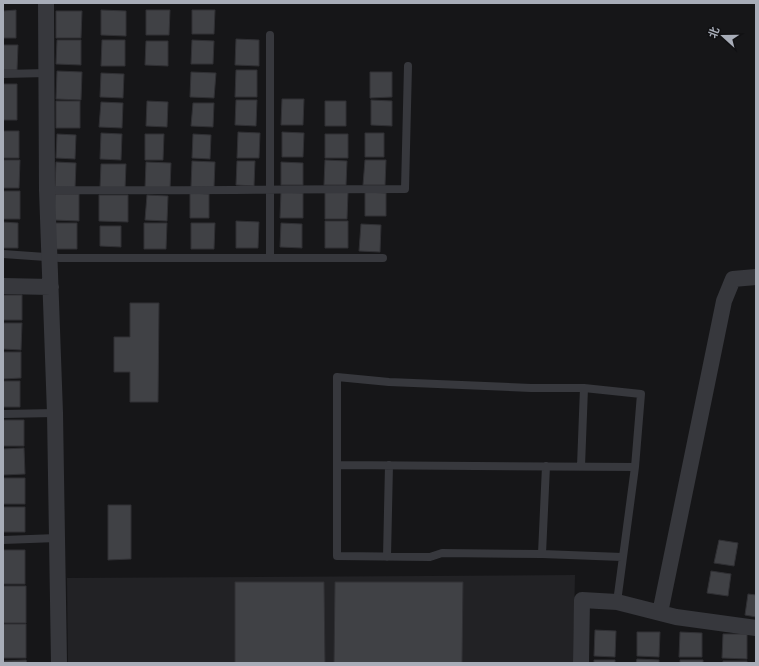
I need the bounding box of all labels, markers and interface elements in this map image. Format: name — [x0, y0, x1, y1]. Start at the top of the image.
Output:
north arrow — [703, 16, 743, 56]
text: 北 — [706, 25, 722, 40]

